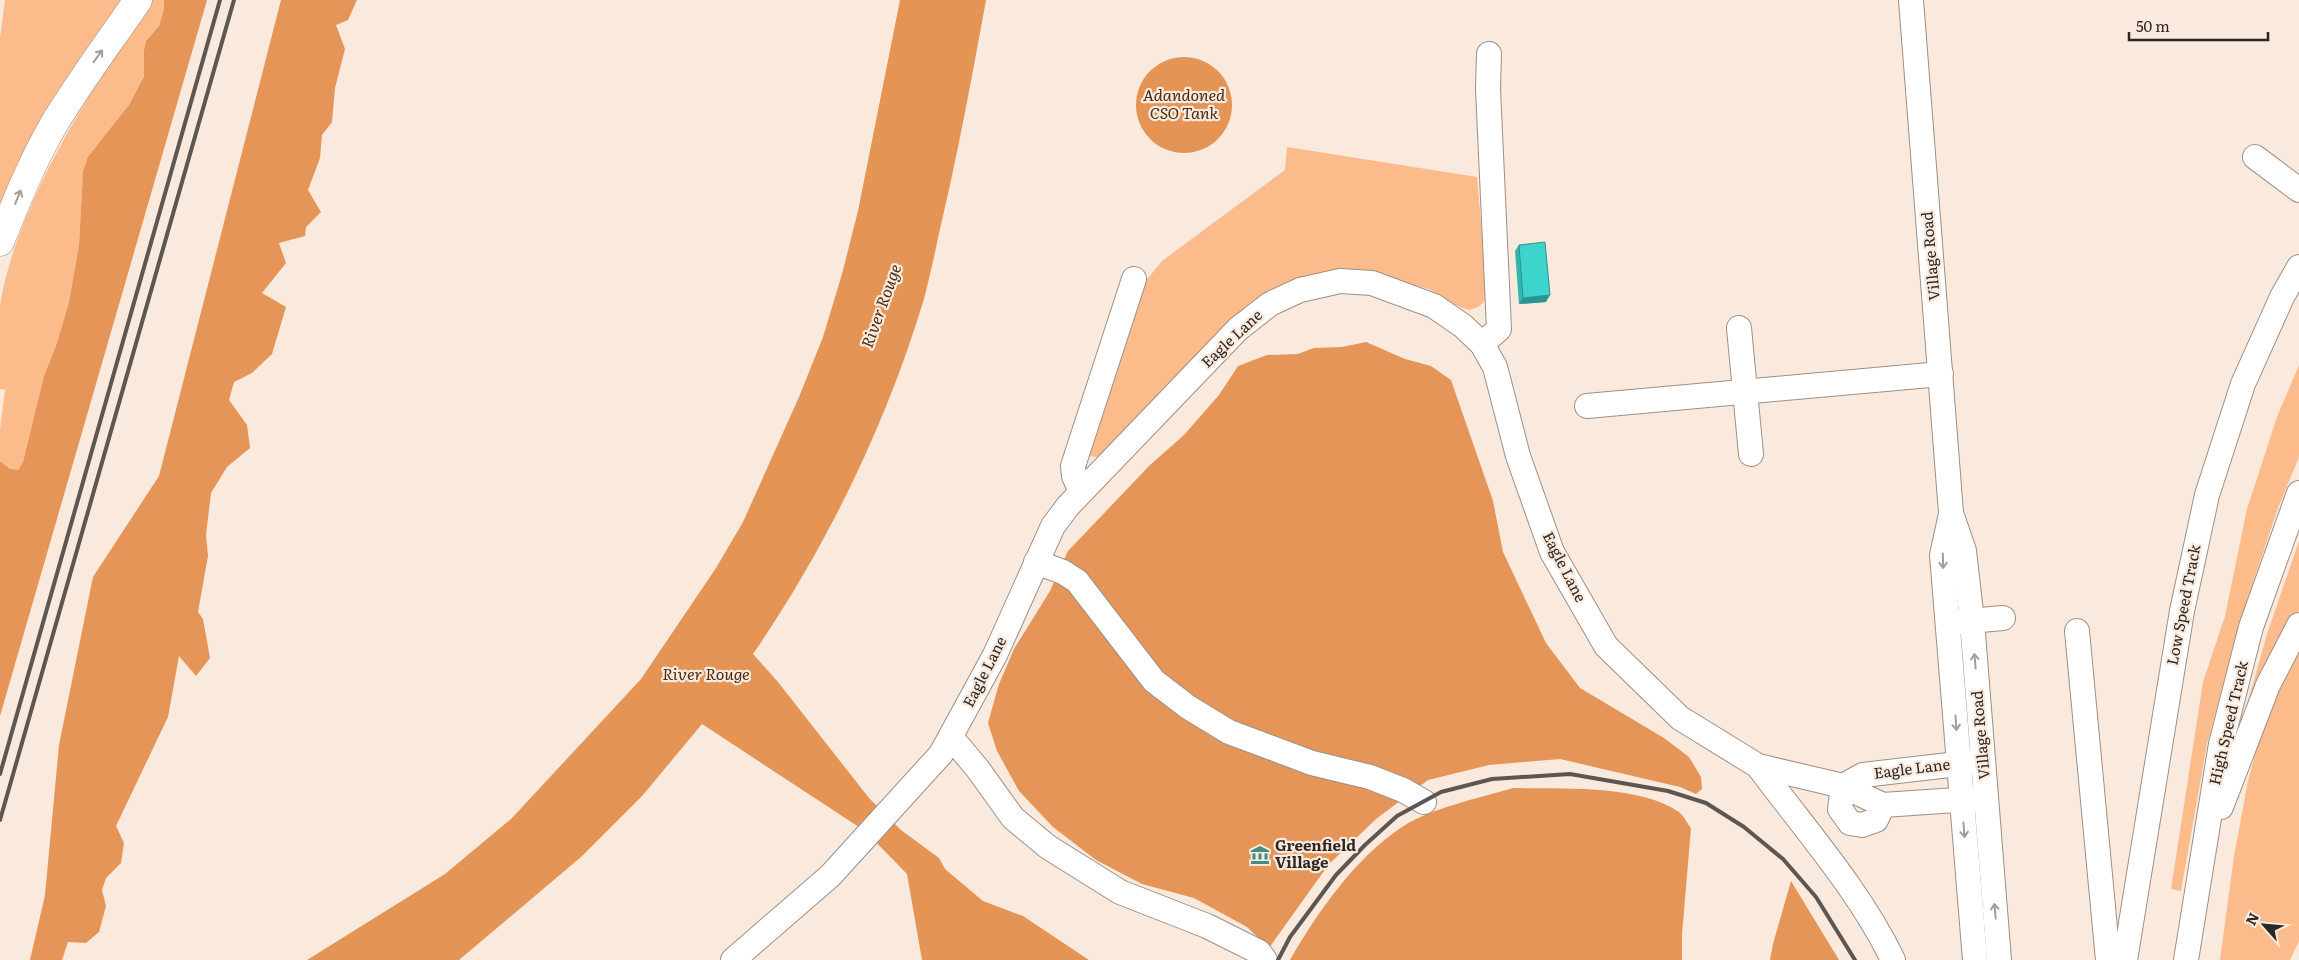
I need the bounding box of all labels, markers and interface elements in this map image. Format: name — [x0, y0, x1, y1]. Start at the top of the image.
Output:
scale bar — [2129, 10, 2268, 42]
text: 50 m — [2136, 14, 2170, 37]
one-way arrow — [93, 49, 103, 63]
water label: Adandoned CSO Tank — [1143, 82, 1226, 124]
one-way arrow — [13, 190, 23, 205]
street label: Village Road — [1914, 211, 1945, 302]
water label: River Rouge — [854, 260, 906, 351]
street label: Eagle Lane — [1195, 303, 1267, 372]
street label: Eagle Lane — [1538, 527, 1593, 606]
street label: Low Speed Track — [2160, 542, 2206, 667]
one-way arrow — [1939, 552, 1948, 568]
street label: Eagle Lane — [956, 632, 1011, 711]
one-way arrow — [1970, 653, 1980, 669]
street label: High Speed Track — [2202, 657, 2253, 787]
water label: River Rouge — [662, 661, 750, 685]
street label: Village Road — [1964, 690, 1995, 781]
one-way arrow — [1951, 714, 1961, 730]
street label: Eagle Lane — [1872, 751, 1951, 784]
one-way arrow — [1959, 822, 1969, 838]
place label: Greenfield Village — [1275, 833, 1356, 873]
museum icon: Greenfield Village — [1249, 844, 1271, 866]
north arrow — [2239, 900, 2289, 950]
one-way arrow — [1991, 904, 2000, 920]
text: N — [2240, 909, 2263, 928]

